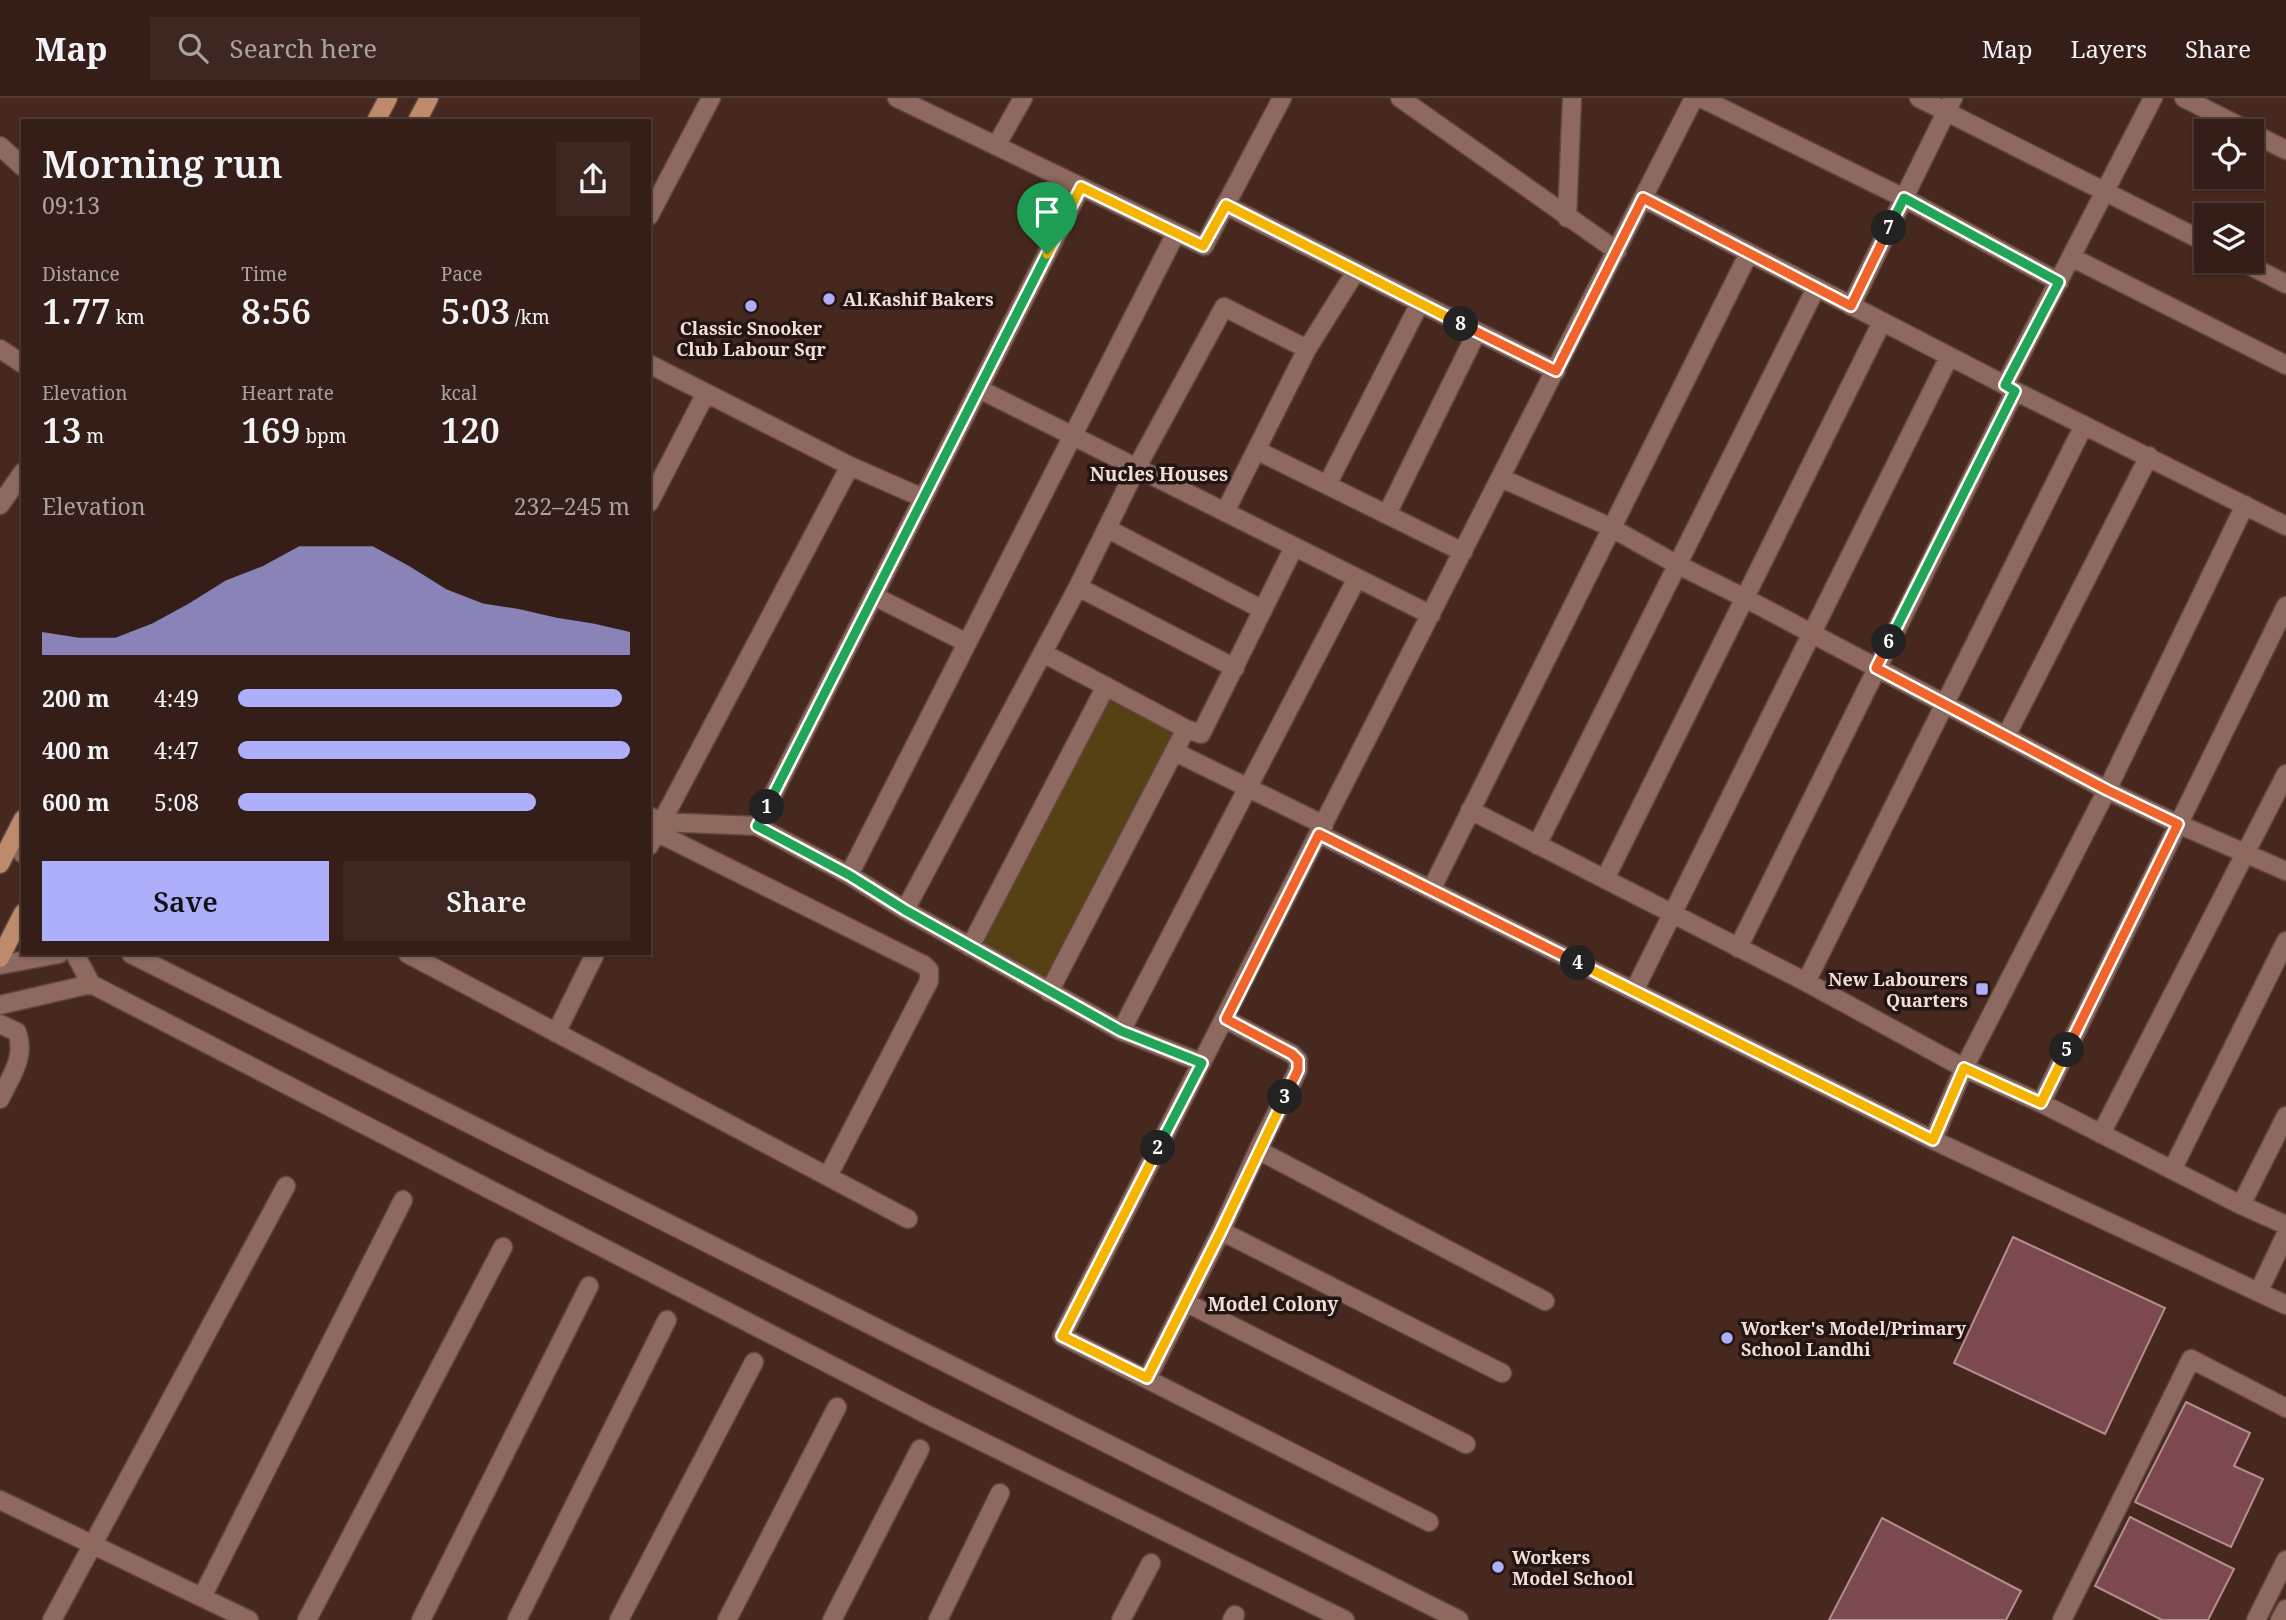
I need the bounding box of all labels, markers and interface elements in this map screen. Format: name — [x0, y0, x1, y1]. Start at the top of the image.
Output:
search box — [150, 17, 640, 80]
text: Map — [35, 26, 108, 71]
icon: search — [174, 29, 212, 67]
text: Search here — [230, 30, 377, 66]
text: Map — [1982, 32, 2033, 65]
text: Layers — [2071, 32, 2147, 65]
text: Share — [2185, 32, 2251, 65]
map controls — [2194, 119, 2264, 273]
button: locate — [2194, 119, 2264, 189]
text: Morning run — [42, 137, 283, 189]
button: share — [556, 142, 630, 216]
pin — [1017, 182, 1077, 254]
text: 09:13 — [42, 189, 100, 221]
icon: arrive — [1028, 193, 1066, 231]
button: layers — [2194, 203, 2264, 273]
pin: 7 — [1871, 211, 1906, 246]
text: 7 — [1883, 214, 1894, 240]
text: Distance — [42, 261, 120, 287]
text: Time — [241, 261, 287, 287]
text: Pace — [441, 261, 482, 287]
text: 1.77 — [42, 287, 111, 334]
text: 8:56 — [241, 287, 311, 334]
text: 5:03 — [441, 287, 510, 334]
place label: Al.Kashif Bakers — [843, 287, 994, 311]
marker: Al.Kashif Bakers — [821, 291, 837, 307]
marker: Classic Snooker Club Labour Sqr — [743, 298, 759, 314]
text: km — [111, 304, 145, 330]
text: /km — [510, 304, 550, 330]
pin: 8 — [1444, 306, 1478, 342]
text: 8 — [1455, 310, 1466, 336]
place label: Classic Snooker Club Labour Sqr — [676, 316, 826, 361]
text: Elevation — [42, 380, 128, 406]
text: Heart rate — [241, 380, 334, 406]
text: kcal — [441, 380, 477, 406]
text: 13 — [42, 406, 81, 453]
text: 169 — [241, 406, 300, 453]
text: 120 — [441, 406, 500, 453]
text: m — [81, 423, 104, 449]
text: bpm — [300, 423, 347, 449]
district label: Nucles Houses — [1090, 461, 1228, 487]
text: Elevation — [42, 490, 146, 522]
text: 232–245 m — [514, 490, 630, 522]
pin: 6 — [1871, 624, 1906, 660]
text: 6 — [1883, 628, 1894, 654]
text: 200 m — [42, 682, 110, 714]
text: 4:49 — [154, 682, 199, 714]
text: 400 m — [42, 734, 110, 766]
text: 4:47 — [154, 734, 199, 766]
text: 600 m — [42, 786, 110, 818]
text: 5:08 — [154, 786, 199, 818]
pin: 1 — [750, 790, 784, 824]
text: 1 — [761, 793, 772, 819]
button: Save — [42, 861, 329, 941]
button: Share — [343, 861, 630, 941]
pin: 4 — [1560, 946, 1596, 980]
text: 4 — [1572, 949, 1583, 975]
place label: New Labourers Quarters — [1828, 967, 1968, 1012]
marker: New Labourers Quarters — [1974, 981, 1990, 997]
pin: 5 — [2050, 1032, 2084, 1068]
text: 5 — [2061, 1036, 2072, 1062]
pin: 3 — [1268, 1080, 1302, 1114]
text: 3 — [1279, 1083, 1290, 1109]
pin: 2 — [1140, 1130, 1176, 1166]
text: 2 — [1152, 1134, 1163, 1160]
district label: Model Colony — [1208, 1291, 1338, 1317]
place label: Worker's Model/Primary School Landhi — [1741, 1316, 1967, 1361]
marker: Worker's Model/Primary School Landhi — [1719, 1330, 1735, 1346]
place label: Workers Model School — [1512, 1545, 1634, 1590]
marker: Workers Model School — [1490, 1559, 1506, 1575]

